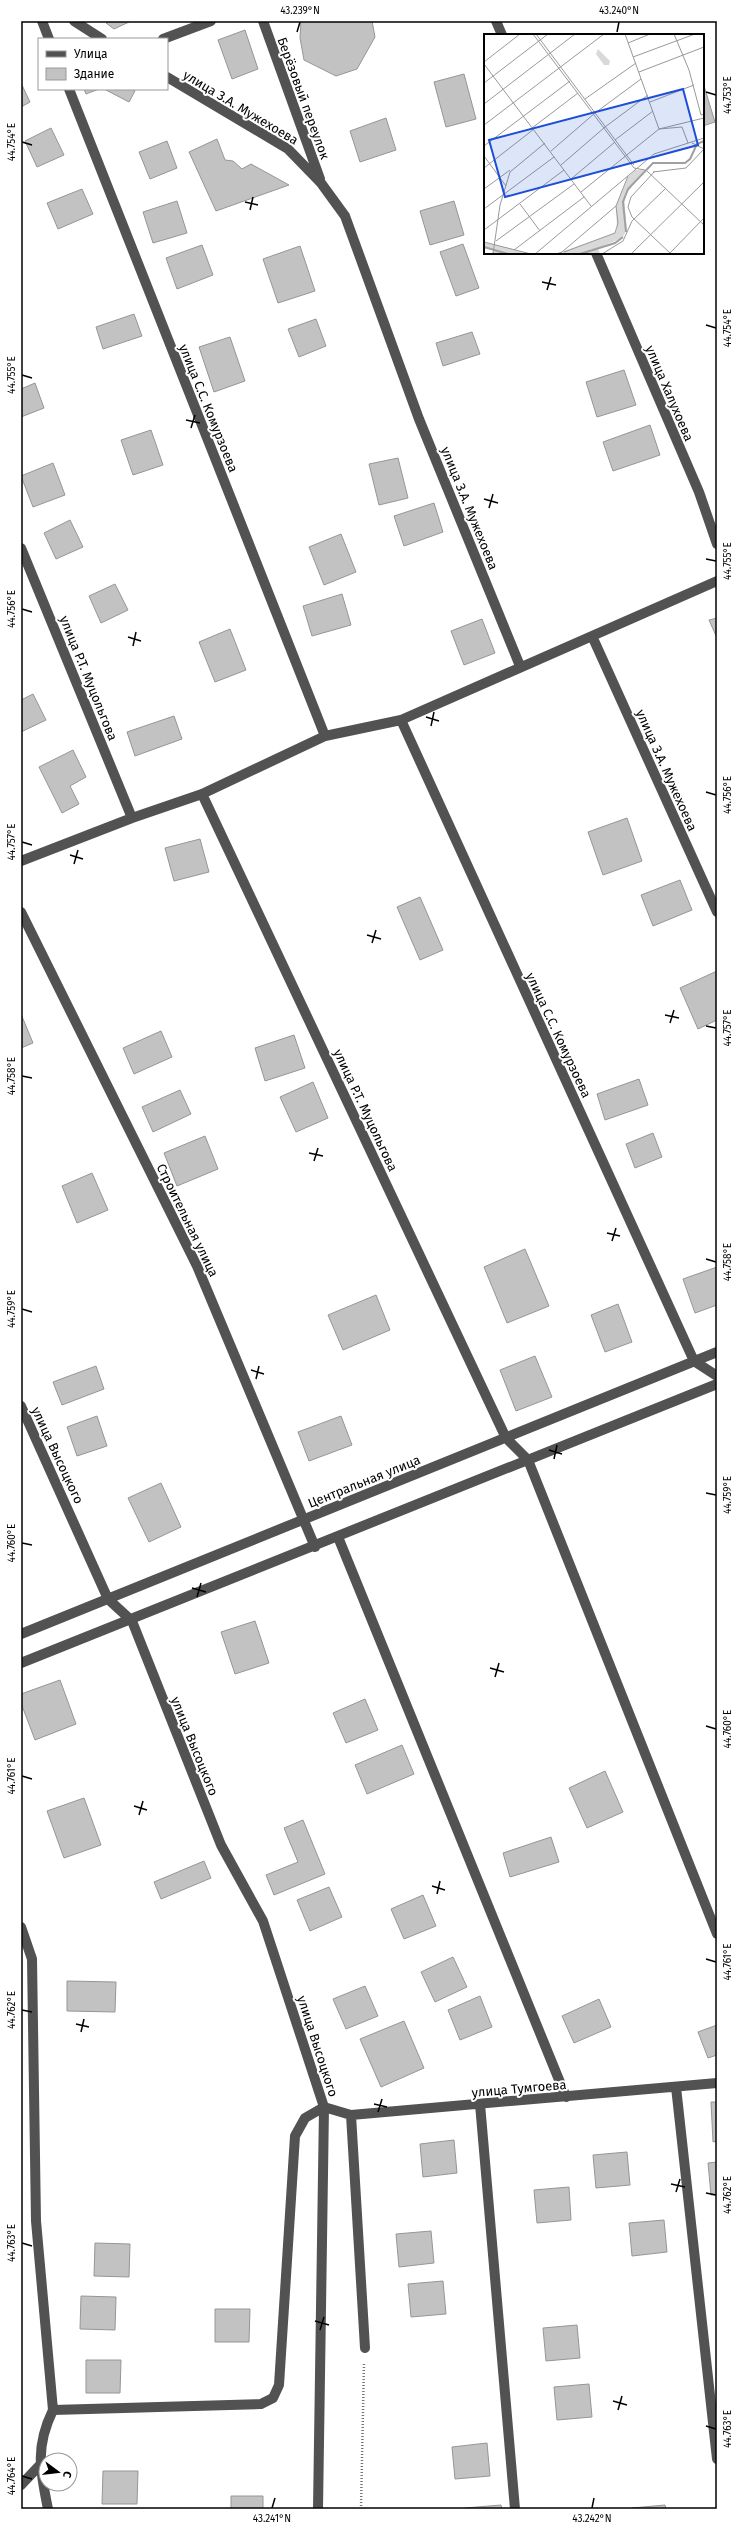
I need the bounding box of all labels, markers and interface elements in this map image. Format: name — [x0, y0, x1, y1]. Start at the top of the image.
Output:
text: 43.239°N — [280, 5, 320, 17]
text: 43.240°N — [599, 5, 639, 17]
inset map — [484, 34, 704, 254]
street label: Берёзовый переулок — [274, 35, 333, 162]
legend — [38, 38, 168, 90]
text: Улица — [74, 47, 108, 61]
text: Здание — [74, 67, 114, 81]
street label: улица З.А. Мужехоева — [181, 67, 301, 148]
text: 44.753°E — [722, 76, 734, 114]
text: 44.754°E — [6, 123, 18, 161]
text: 44.754°E — [722, 309, 734, 347]
street label: улица С.С. Комурзоева — [176, 342, 241, 474]
street label: улица Халухоева — [643, 343, 697, 443]
text: 44.755°E — [6, 356, 18, 394]
street label: улица З.А. Мужехоева — [438, 444, 501, 572]
text: 44.755°E — [722, 542, 734, 580]
text: 44.756°E — [6, 590, 18, 628]
street label: улица Р.Т. Муцольгова — [57, 614, 120, 743]
street label: улица З.А. Мужехоева — [633, 707, 700, 833]
text: 44.756°E — [722, 776, 734, 814]
text: 44.757°E — [6, 823, 18, 861]
street label: улица С.С. Комурзоева — [523, 970, 594, 1100]
text: 44.757°E — [722, 1009, 734, 1047]
street label: улица Р.Т. Муцольгова — [331, 1047, 401, 1174]
text: 44.758°E — [6, 1057, 18, 1095]
street label: Строительная улица — [154, 1161, 221, 1279]
text: 44.758°E — [722, 1243, 734, 1281]
text: 44.759°E — [6, 1290, 18, 1328]
street label: улица Высоцкого — [28, 1404, 87, 1506]
street label: Центральная улица — [306, 1452, 423, 1511]
text: 44.759°E — [722, 1476, 734, 1514]
text: 44.760°E — [6, 1524, 18, 1562]
street label: улица Высоцкого — [168, 1695, 221, 1798]
text: 44.760°E — [722, 1710, 734, 1748]
text: 44.761°E — [6, 1758, 18, 1795]
text: 44.761°E — [722, 1944, 734, 1981]
text: 44.762°E — [6, 1991, 18, 2029]
street label: улица Высоцкого — [294, 1994, 341, 2099]
street label: улица Тумгоева — [471, 2077, 567, 2100]
text: 44.762°E — [722, 2176, 734, 2214]
text: 44.763°E — [6, 2224, 18, 2262]
text: 44.763°E — [722, 2410, 734, 2448]
north arrow — [38, 2452, 78, 2492]
text: 44.764°E — [6, 2457, 18, 2495]
text: С — [60, 2470, 74, 2480]
text: 43.241°N — [253, 2513, 291, 2525]
text: 43.242°N — [572, 2513, 612, 2525]

